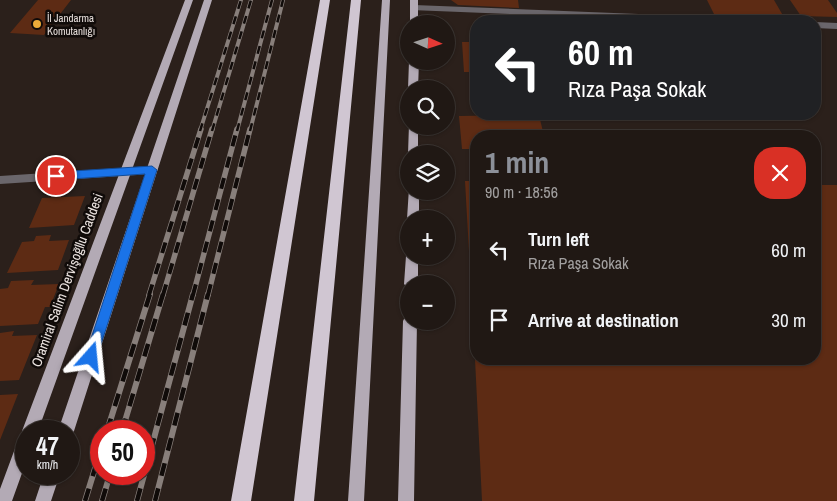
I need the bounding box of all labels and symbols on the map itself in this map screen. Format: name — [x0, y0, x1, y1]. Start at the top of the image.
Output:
place label: İl Jandarma Komutanlığı — [47, 11, 95, 38]
north arrow — [400, 15, 455, 70]
marker: İl Jandarma Komutanlığı — [31, 18, 43, 30]
pin — [35, 155, 77, 197]
street label: Oramiral Salim Dervişoğllu Caddesi — [27, 191, 107, 369]
position arrow — [64, 330, 116, 382]
speed limit sign: 50 — [90, 420, 155, 485]

